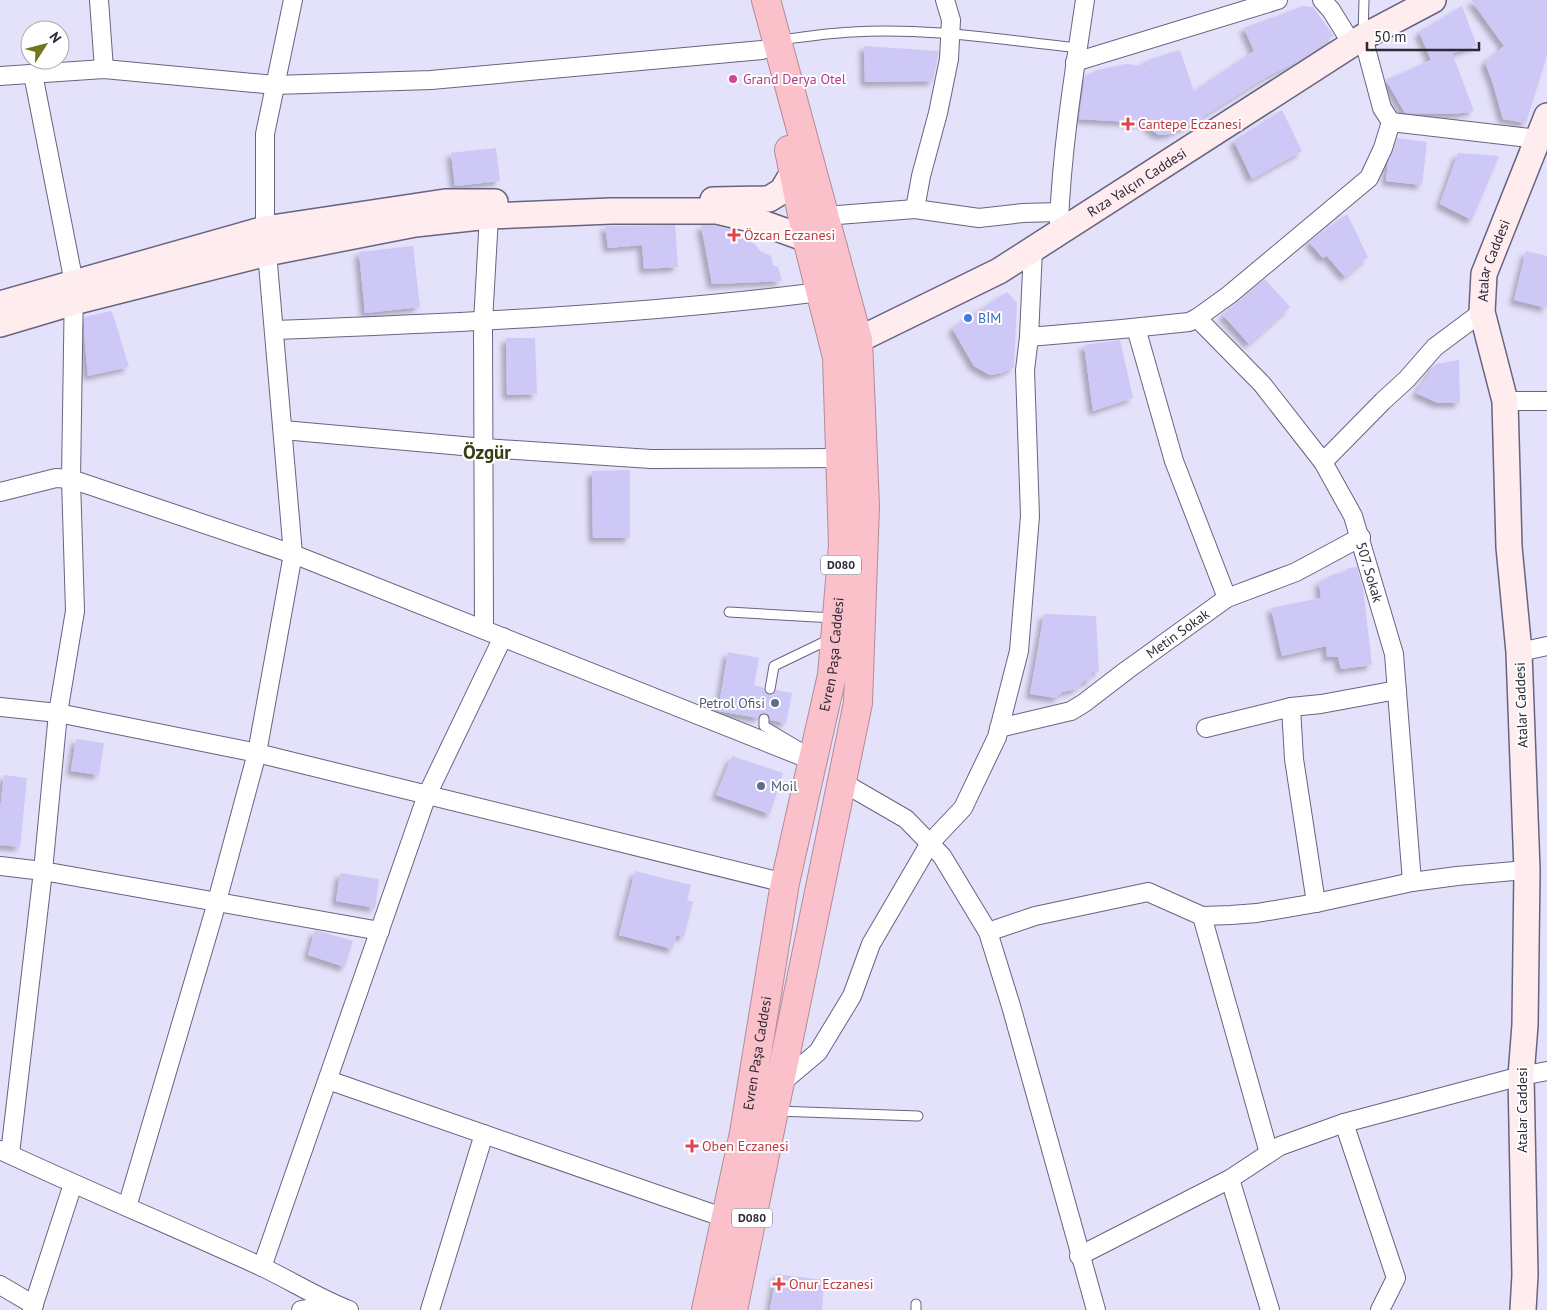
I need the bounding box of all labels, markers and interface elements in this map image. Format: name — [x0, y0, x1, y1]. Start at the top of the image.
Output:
north arrow — [20, 20, 70, 70]
scale bar — [1367, 20, 1480, 52]
text: 50 m — [1374, 27, 1407, 46]
text: N — [46, 28, 66, 46]
place label: Grand Derya Otel — [743, 70, 846, 88]
marker: Grand Derya Otel — [727, 73, 739, 85]
place label: Cantepe Eczanesi — [1138, 115, 1242, 133]
marker: Cantepe Eczanesi — [1122, 118, 1134, 130]
street label: Rıza Yalçın Caddesi — [1084, 144, 1190, 221]
street label: Atalar Caddesi — [1474, 217, 1514, 302]
place label: Özcan Eczanesi — [744, 226, 835, 244]
marker: Özcan Eczanesi — [728, 229, 740, 241]
place label: BİM — [978, 309, 1001, 327]
marker: BİM — [962, 312, 974, 324]
district label: Özgür — [463, 440, 511, 464]
street label: 507. Sokak — [1352, 540, 1387, 605]
road number: D080 — [821, 556, 861, 574]
street label: Evren Paşa Caddesi — [815, 597, 848, 713]
street label: Metin Sokak — [1143, 605, 1213, 662]
street label: Atalar Caddesi — [1511, 662, 1531, 748]
place label: Petrol Ofisi — [699, 694, 765, 712]
marker: Petrol Ofisi — [769, 697, 781, 709]
place label: Moil — [771, 777, 797, 795]
marker: Moil — [755, 780, 767, 792]
street label: Evren Paşa Caddesi — [739, 995, 775, 1111]
street label: Atalar Caddesi — [1513, 1067, 1531, 1153]
place label: Oben Eczanesi — [702, 1137, 789, 1155]
marker: Oben Eczanesi — [686, 1140, 698, 1152]
road number: D080 — [732, 1208, 772, 1228]
place label: Onur Eczanesi — [789, 1275, 874, 1293]
marker: Onur Eczanesi — [773, 1278, 785, 1290]

